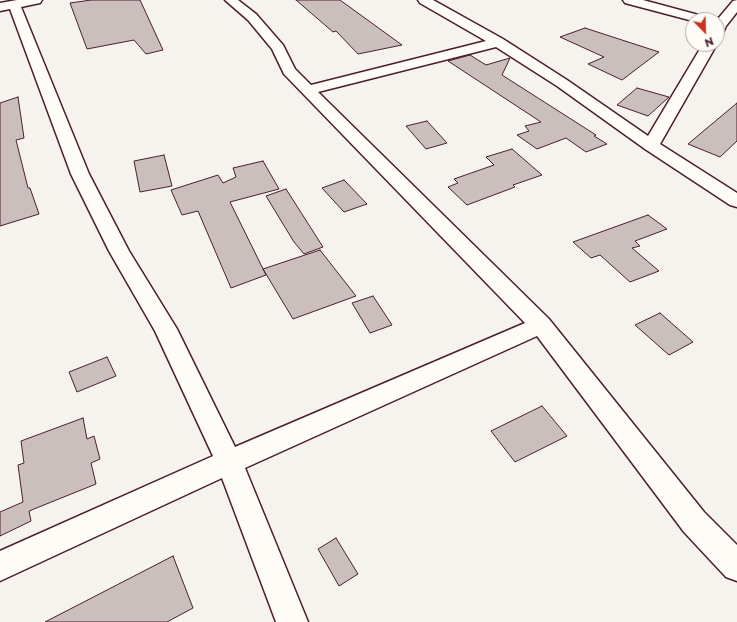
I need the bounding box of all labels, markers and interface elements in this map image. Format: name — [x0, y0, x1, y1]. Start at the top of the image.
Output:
north arrow — [685, 12, 725, 52]
text: N — [702, 33, 717, 52]

